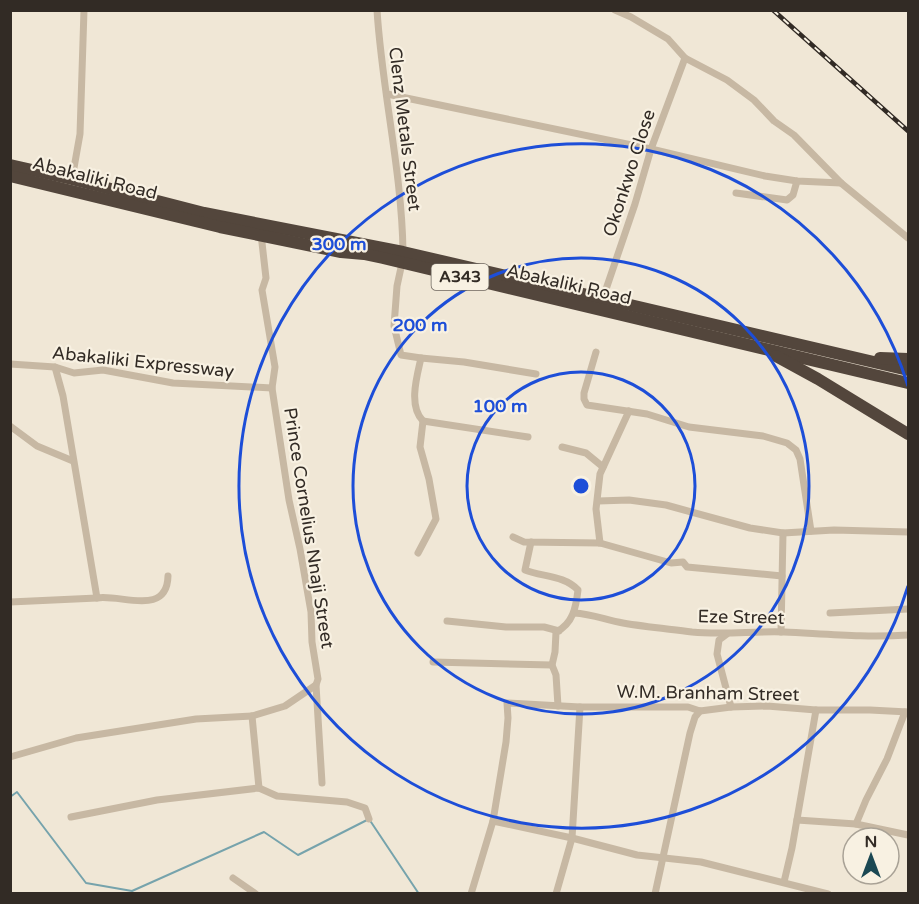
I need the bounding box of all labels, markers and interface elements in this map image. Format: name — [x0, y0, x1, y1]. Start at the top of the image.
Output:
street label: Clenz Metals Street — [384, 46, 426, 213]
street label: Okonkwo Close — [598, 107, 660, 239]
street label: Abakaliki Road — [30, 152, 160, 204]
text: 300 m — [311, 233, 367, 255]
street label: Abakaliki Road — [504, 259, 634, 309]
road number: A343 — [432, 264, 488, 290]
text: 200 m — [392, 314, 448, 336]
street label: Abakaliki Expressway — [51, 342, 235, 383]
text: 100 m — [472, 395, 528, 417]
street label: Prince Cornelius Nnaji Street — [279, 406, 339, 650]
centre of rings — [571, 476, 591, 496]
street label: Eze Street — [697, 605, 785, 629]
street label: W.M. Branham Street — [616, 680, 800, 706]
north arrow — [841, 826, 901, 886]
text: N — [865, 832, 877, 852]

